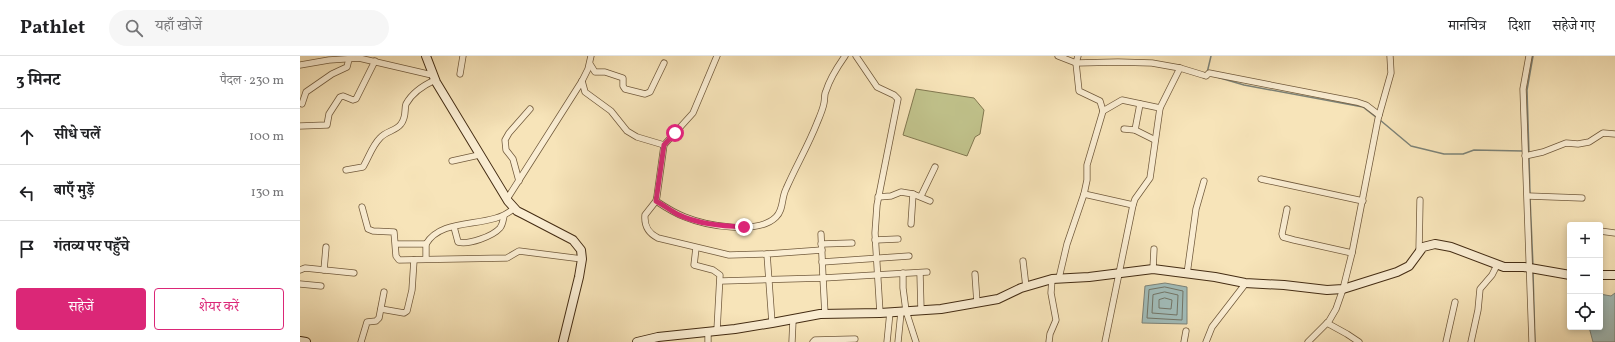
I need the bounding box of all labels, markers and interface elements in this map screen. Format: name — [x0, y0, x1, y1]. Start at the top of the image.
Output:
search box — [109, 10, 389, 46]
text: Pathlet — [20, 15, 85, 41]
text: यहाँ खोजें — [155, 16, 202, 37]
icon: search — [123, 17, 145, 39]
text: मानचित्र — [1448, 17, 1486, 36]
text: दिशा — [1508, 17, 1530, 36]
text: सहेजे गए — [1552, 17, 1595, 36]
text: 3 मिनट — [16, 69, 60, 92]
text: पैदल · 230 m — [220, 72, 284, 90]
route start — [666, 124, 684, 142]
text: सीधे चलें — [54, 125, 101, 146]
icon: ahead — [16, 126, 38, 148]
text: 100 m — [249, 128, 284, 146]
text: बाएँ मुड़ें — [54, 181, 94, 202]
icon: left — [16, 182, 38, 204]
text: 130 m — [251, 184, 284, 202]
route end — [735, 218, 753, 236]
map controls — [1567, 222, 1603, 330]
button: + — [1567, 222, 1603, 258]
text: गंतव्य पर पहुँचे — [54, 237, 129, 258]
icon: arrive — [16, 238, 38, 260]
button: − — [1567, 258, 1603, 294]
button: सहेजें — [16, 288, 146, 330]
button: शेयर करें — [154, 288, 284, 330]
button: locate — [1567, 294, 1603, 330]

